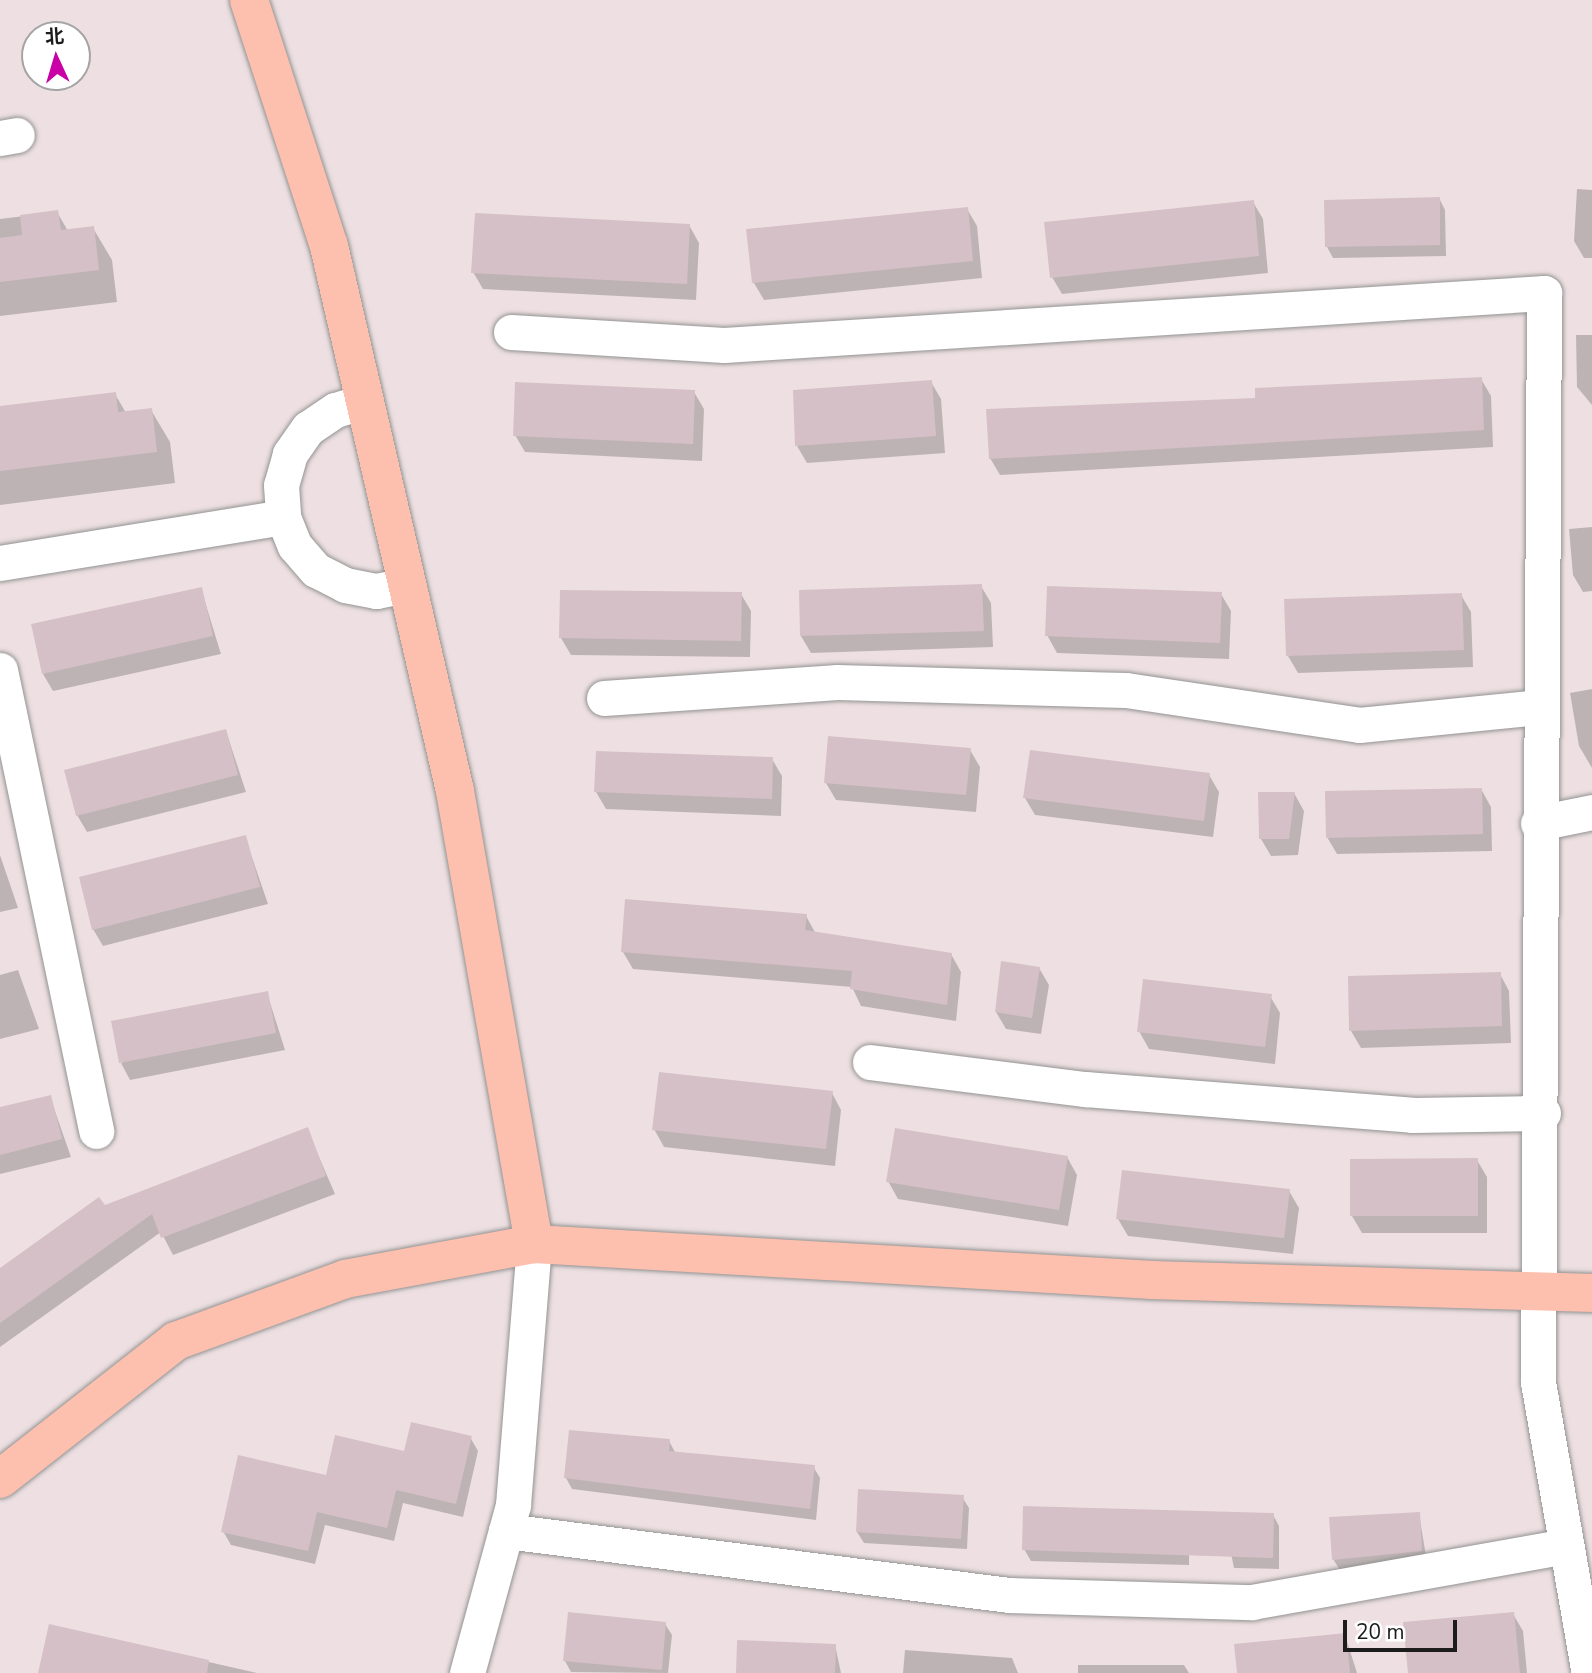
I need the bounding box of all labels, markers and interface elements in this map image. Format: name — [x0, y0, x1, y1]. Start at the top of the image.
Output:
north arrow — [21, 21, 91, 91]
text: 北 — [44, 23, 65, 51]
scale bar — [1347, 1606, 1461, 1650]
text: 20 m — [1356, 1618, 1405, 1646]

